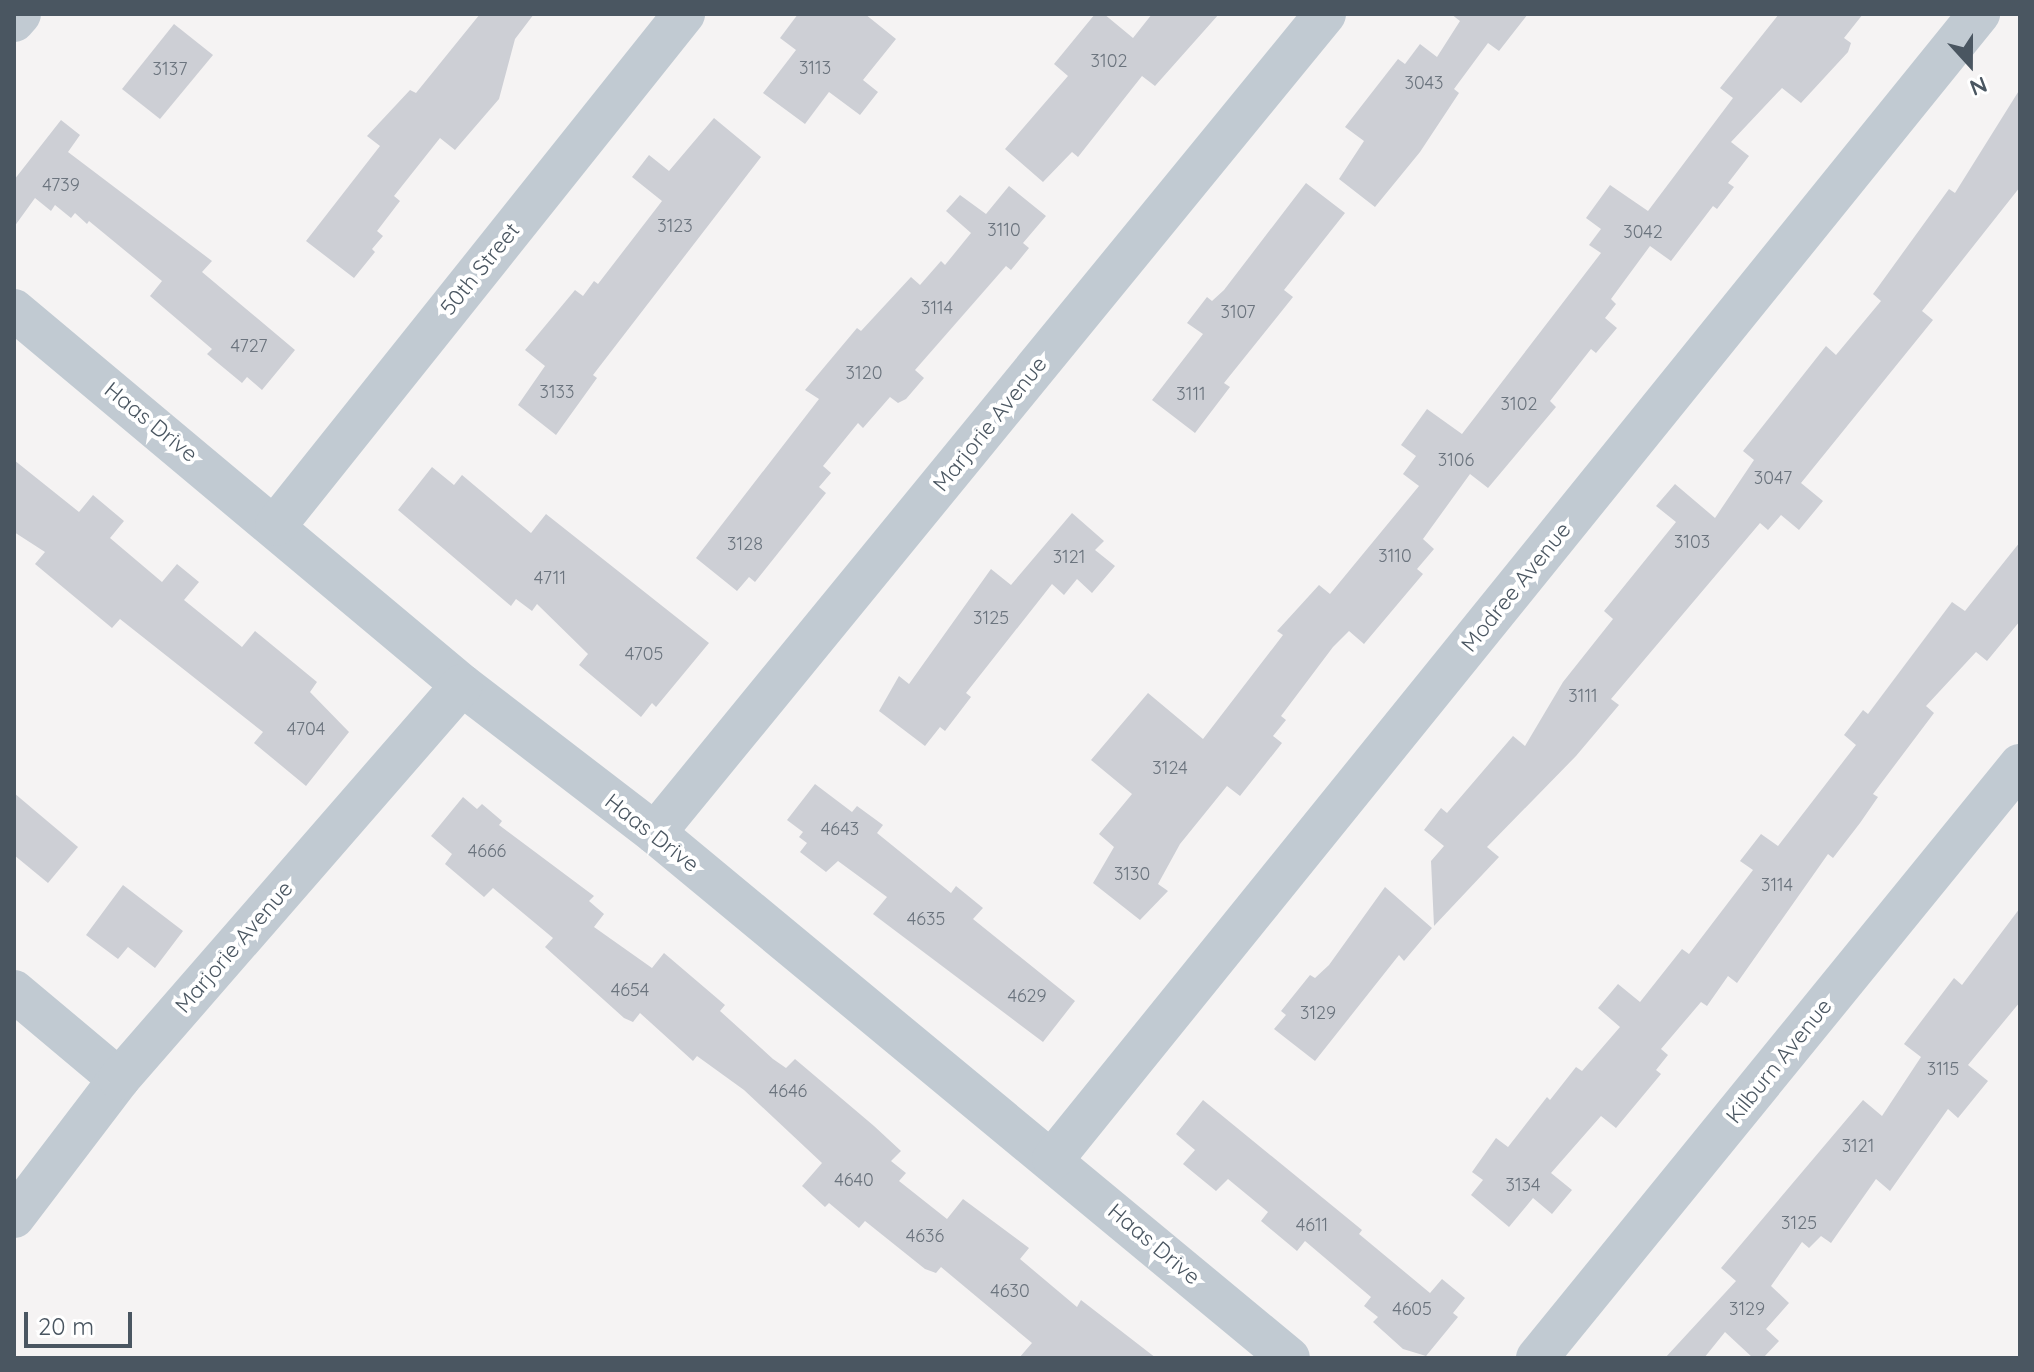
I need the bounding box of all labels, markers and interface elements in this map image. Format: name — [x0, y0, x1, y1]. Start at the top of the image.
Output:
north arrow — [1930, 24, 2010, 104]
house number: 3102 — [1091, 50, 1127, 72]
house number: 3113 — [799, 57, 831, 79]
house number: 3137 — [153, 58, 187, 80]
text: N — [1966, 70, 1991, 102]
house number: 3043 — [1404, 72, 1444, 94]
house number: 4739 — [42, 174, 80, 196]
house number: 3123 — [657, 215, 693, 237]
street label: 50th Street — [435, 217, 525, 321]
house number: 3110 — [987, 219, 1021, 241]
house number: 3042 — [1623, 221, 1663, 243]
house number: 3114 — [921, 297, 953, 319]
house number: 3107 — [1220, 301, 1256, 323]
house number: 4727 — [230, 335, 268, 357]
street label: Marjorie Avenue — [928, 351, 1052, 497]
house number: 3120 — [846, 362, 882, 384]
street label: Haas Drive — [99, 376, 203, 468]
house number: 3133 — [540, 381, 574, 403]
house number: 3111 — [1176, 383, 1206, 405]
house number: 3102 — [1501, 393, 1537, 415]
house number: 3106 — [1438, 449, 1474, 471]
house number: 3047 — [1754, 467, 1792, 489]
street label: Modree Avenue — [1456, 517, 1576, 657]
house number: 3103 — [1674, 531, 1710, 553]
house number: 3128 — [727, 533, 763, 555]
house number: 3110 — [1378, 545, 1412, 567]
house number: 3121 — [1053, 546, 1085, 568]
house number: 4711 — [534, 567, 566, 589]
house number: 3125 — [973, 607, 1009, 629]
house number: 4705 — [625, 643, 663, 665]
house number: 3111 — [1568, 685, 1598, 707]
house number: 4704 — [287, 718, 325, 740]
house number: 3124 — [1152, 757, 1188, 779]
street label: Haas Drive — [600, 788, 704, 878]
house number: 4643 — [821, 818, 859, 840]
house number: 4666 — [468, 840, 506, 862]
house number: 3130 — [1114, 863, 1150, 885]
house number: 3114 — [1761, 874, 1793, 896]
street label: Marjorie Avenue — [170, 876, 298, 1018]
house number: 4635 — [907, 908, 945, 930]
house number: 4654 — [611, 979, 649, 1001]
house number: 4629 — [1007, 985, 1047, 1007]
street label: Kilburn Avenue — [1721, 993, 1837, 1129]
house number: 3129 — [1300, 1002, 1336, 1024]
house number: 3115 — [1927, 1058, 1959, 1080]
house number: 4646 — [769, 1080, 807, 1102]
house number: 3121 — [1842, 1135, 1874, 1157]
house number: 4640 — [834, 1169, 874, 1191]
house number: 3134 — [1505, 1174, 1541, 1196]
street label: Haas Drive — [1103, 1198, 1205, 1290]
house number: 3125 — [1781, 1212, 1817, 1234]
house number: 4611 — [1296, 1214, 1328, 1236]
house number: 4636 — [906, 1225, 944, 1247]
house number: 4630 — [990, 1280, 1030, 1302]
scale bar — [28, 1296, 136, 1346]
house number: 4605 — [1392, 1298, 1432, 1320]
house number: 3129 — [1729, 1298, 1765, 1320]
text: 20 m — [38, 1311, 94, 1341]

